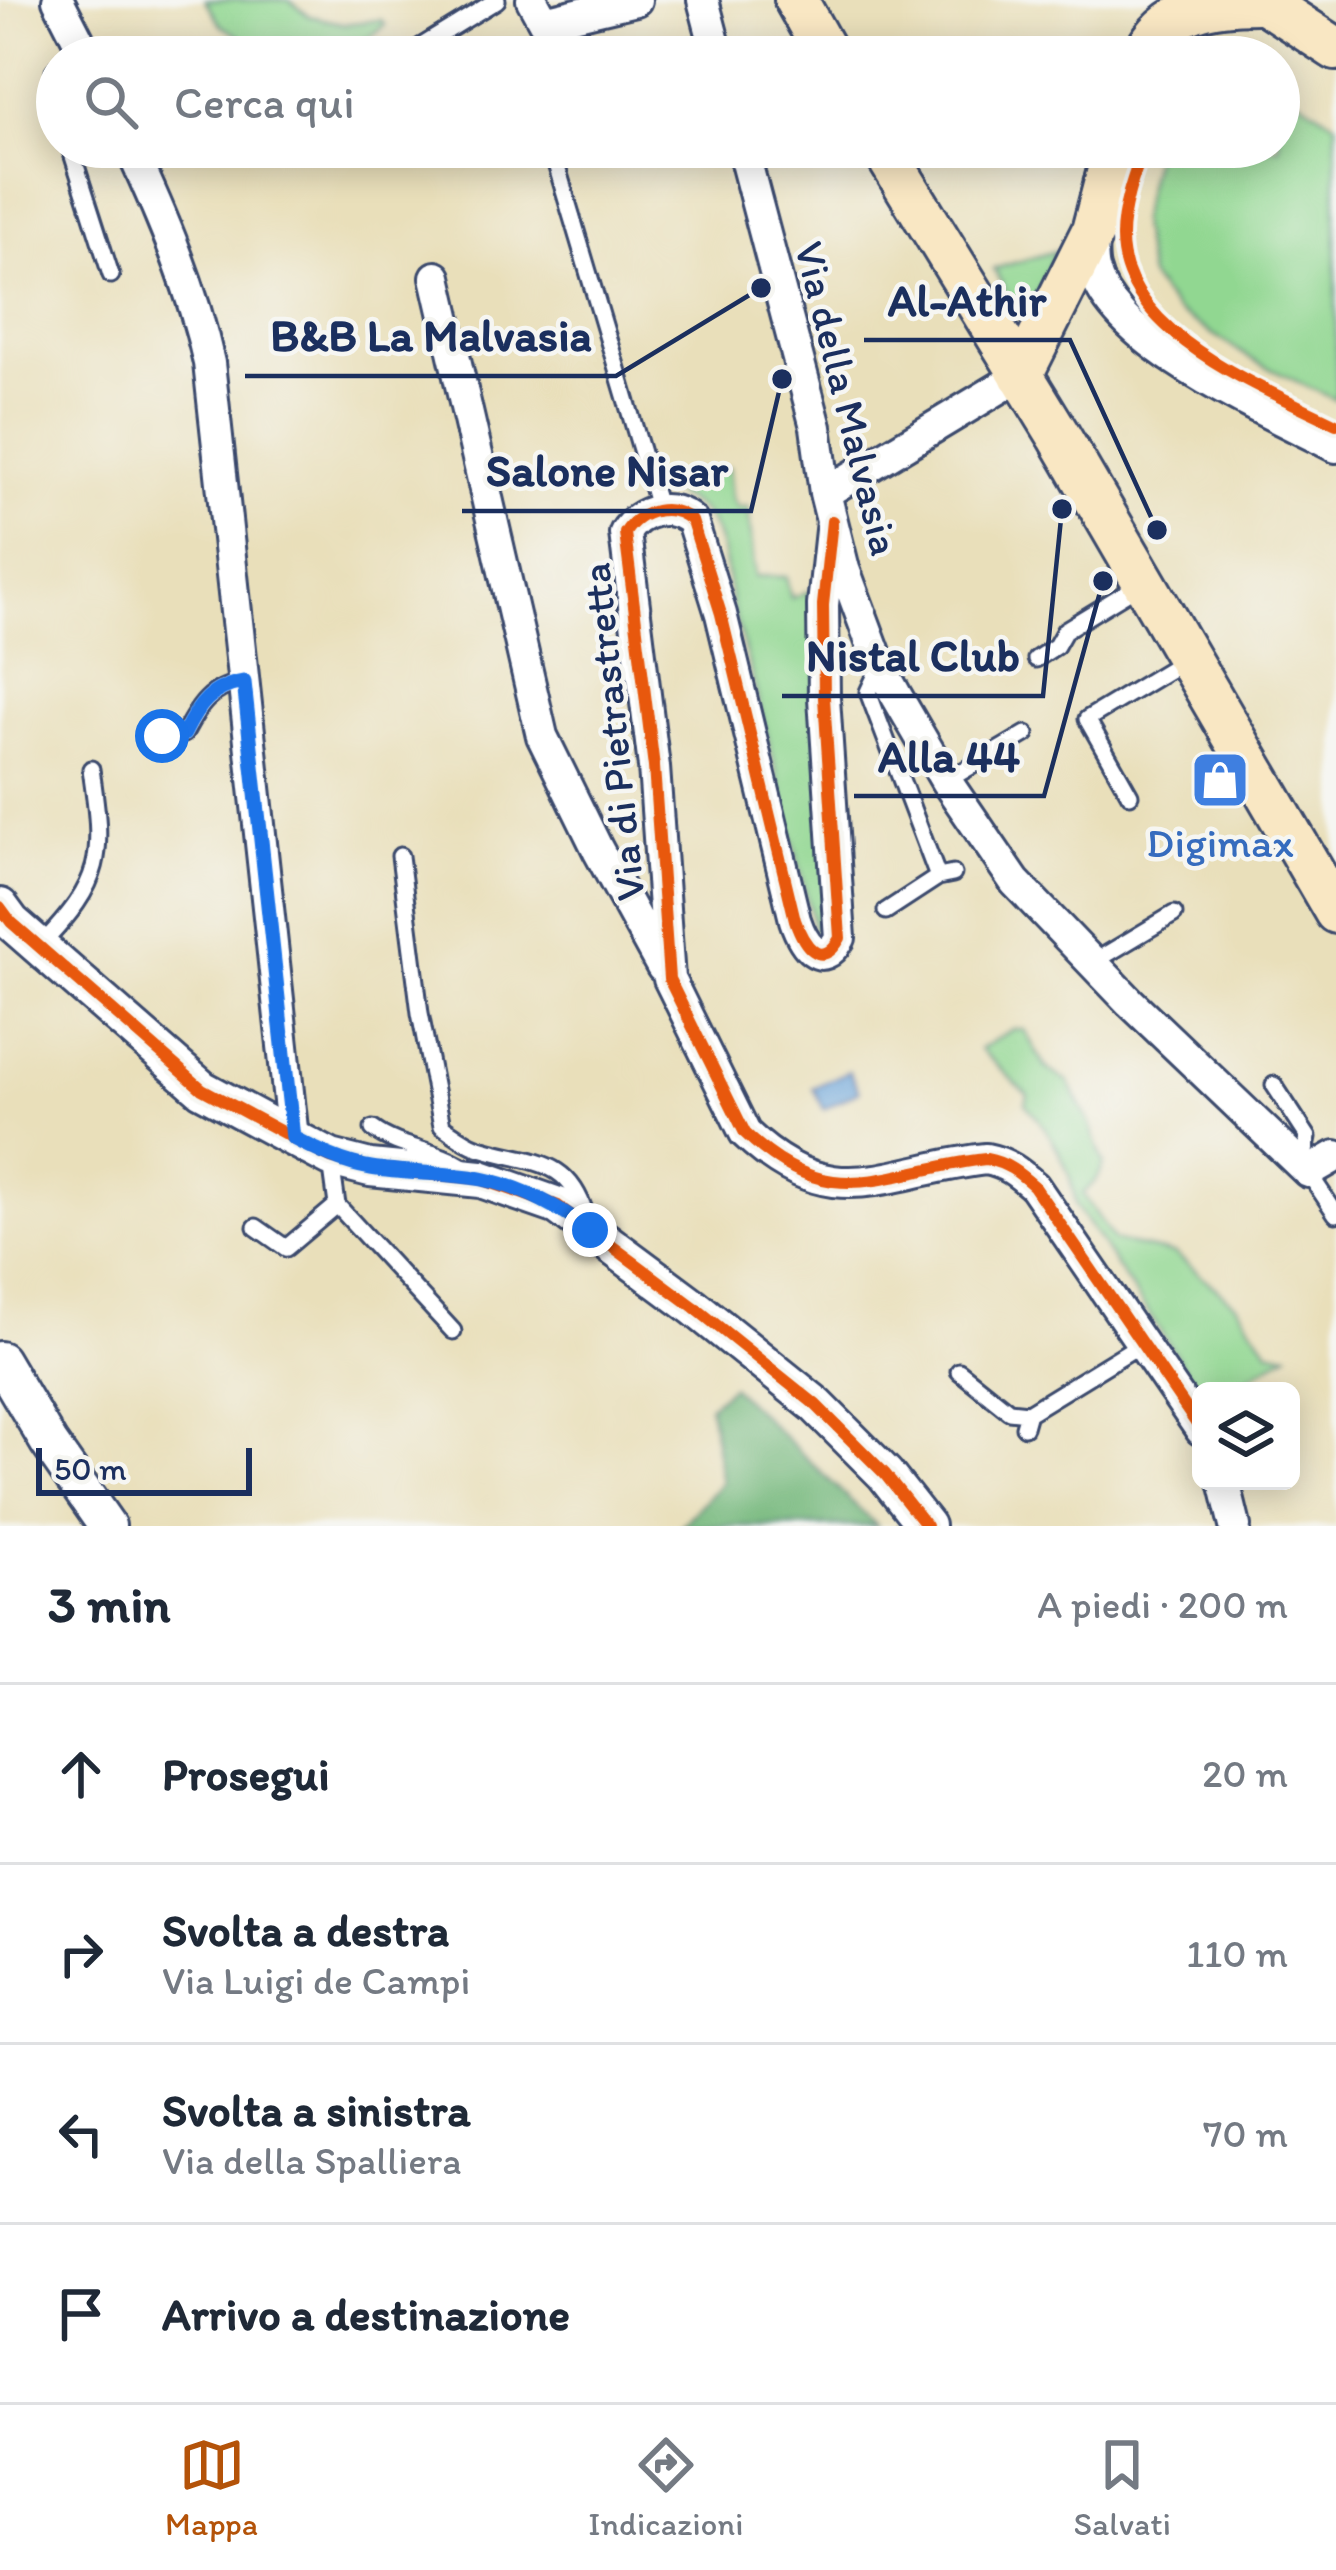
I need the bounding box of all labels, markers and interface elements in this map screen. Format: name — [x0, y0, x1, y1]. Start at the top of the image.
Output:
search box — [36, 36, 1300, 168]
icon: search — [78, 69, 144, 135]
text: Cerca qui — [174, 75, 355, 129]
street label: Via della Malvasia — [784, 236, 911, 560]
callout: Al-Athir — [864, 259, 1070, 340]
text: Al-Athir — [888, 273, 1047, 327]
callout: B&B La Malvasia — [245, 295, 616, 376]
text: B&B La Malvasia — [270, 308, 592, 362]
callout: Salone Nisar — [462, 430, 751, 511]
text: Salone Nisar — [486, 443, 729, 497]
street label: Via di Pietrastretta — [569, 560, 656, 903]
callout: Nistal Club — [782, 615, 1043, 696]
text: Nistal Club — [806, 628, 1020, 682]
route start — [135, 709, 189, 763]
callout: Alla 44 — [854, 715, 1044, 796]
text: Alla 44 — [878, 729, 1020, 783]
shop icon: Digimax — [1189, 749, 1251, 811]
place label: Digimax — [1146, 817, 1294, 868]
route end — [563, 1203, 617, 1257]
map controls — [1192, 1382, 1300, 1490]
button: layers — [1192, 1382, 1300, 1490]
scale bar — [36, 1442, 252, 1495]
text: 50 m — [54, 1449, 127, 1488]
text: 3 min — [48, 1574, 170, 1635]
text: A piedi · 200 m — [1037, 1581, 1288, 1628]
icon: ahead — [48, 1741, 114, 1807]
text: Prosegui — [162, 1747, 330, 1801]
text: 20 m — [1202, 1750, 1288, 1797]
text: Svolta a destra — [162, 1903, 449, 1957]
icon: right — [48, 1921, 114, 1987]
text: 110 m — [1186, 1930, 1288, 1977]
text: Via Luigi de Campi — [162, 1957, 470, 2004]
text: Svolta a sinistra — [162, 2083, 471, 2137]
icon: left — [48, 2101, 114, 2167]
text: 70 m — [1203, 2110, 1288, 2157]
text: Via della Spalliera — [162, 2137, 461, 2184]
icon: arrive — [48, 2281, 114, 2347]
text: Arrivo a destinazione — [162, 2287, 570, 2341]
tab: Mappa — [165, 2432, 258, 2543]
tab: Indicazioni — [588, 2432, 744, 2543]
tab: Salvati — [1074, 2432, 1171, 2543]

